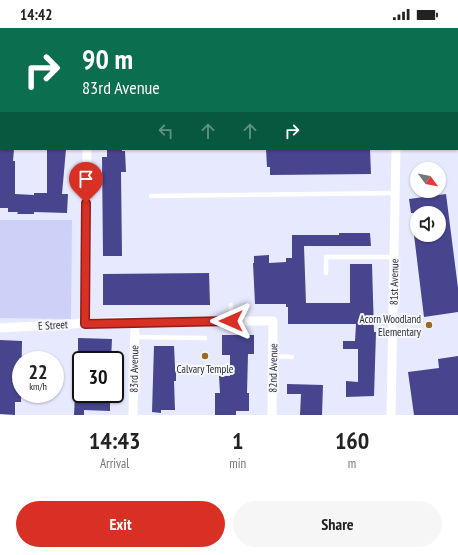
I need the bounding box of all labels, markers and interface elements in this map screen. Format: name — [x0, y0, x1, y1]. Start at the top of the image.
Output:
text: 14:42 — [20, 5, 52, 24]
text: 90 m — [82, 40, 133, 77]
icon: right — [16, 44, 68, 96]
text: 83rd Avenue — [82, 76, 160, 99]
icon: left — [155, 120, 177, 142]
icon: ahead — [197, 120, 219, 142]
icon: ahead — [239, 120, 261, 142]
icon: right — [281, 120, 303, 142]
pin — [69, 162, 103, 203]
north arrow — [410, 162, 446, 198]
map controls — [410, 162, 446, 242]
icon: arrive — [75, 168, 97, 190]
button: sound — [410, 206, 446, 242]
street label: 81st Avenue — [387, 258, 401, 305]
position arrow — [210, 300, 252, 342]
place label: Acorn Woodland Elementary — [360, 312, 422, 339]
street label: E Street — [38, 317, 68, 333]
marker: Acorn Woodland Elementary — [424, 320, 434, 330]
street label: 82nd Avenue — [266, 343, 280, 393]
street label: 83rd Avenue — [127, 345, 141, 393]
speed limit sign: 30 — [72, 351, 124, 403]
marker: Calvary Temple — [200, 351, 210, 361]
text: 22 — [28, 359, 48, 385]
place label: Calvary Temple — [177, 362, 234, 376]
text: km/h — [29, 380, 47, 393]
text: 14:43 — [89, 425, 141, 456]
text: 1 — [232, 425, 243, 456]
text: 160 — [335, 425, 369, 456]
text: Arrival — [100, 455, 129, 472]
text: min — [229, 455, 246, 472]
text: m — [348, 455, 356, 472]
button: Exit — [16, 501, 225, 547]
button: Share — [233, 501, 442, 547]

